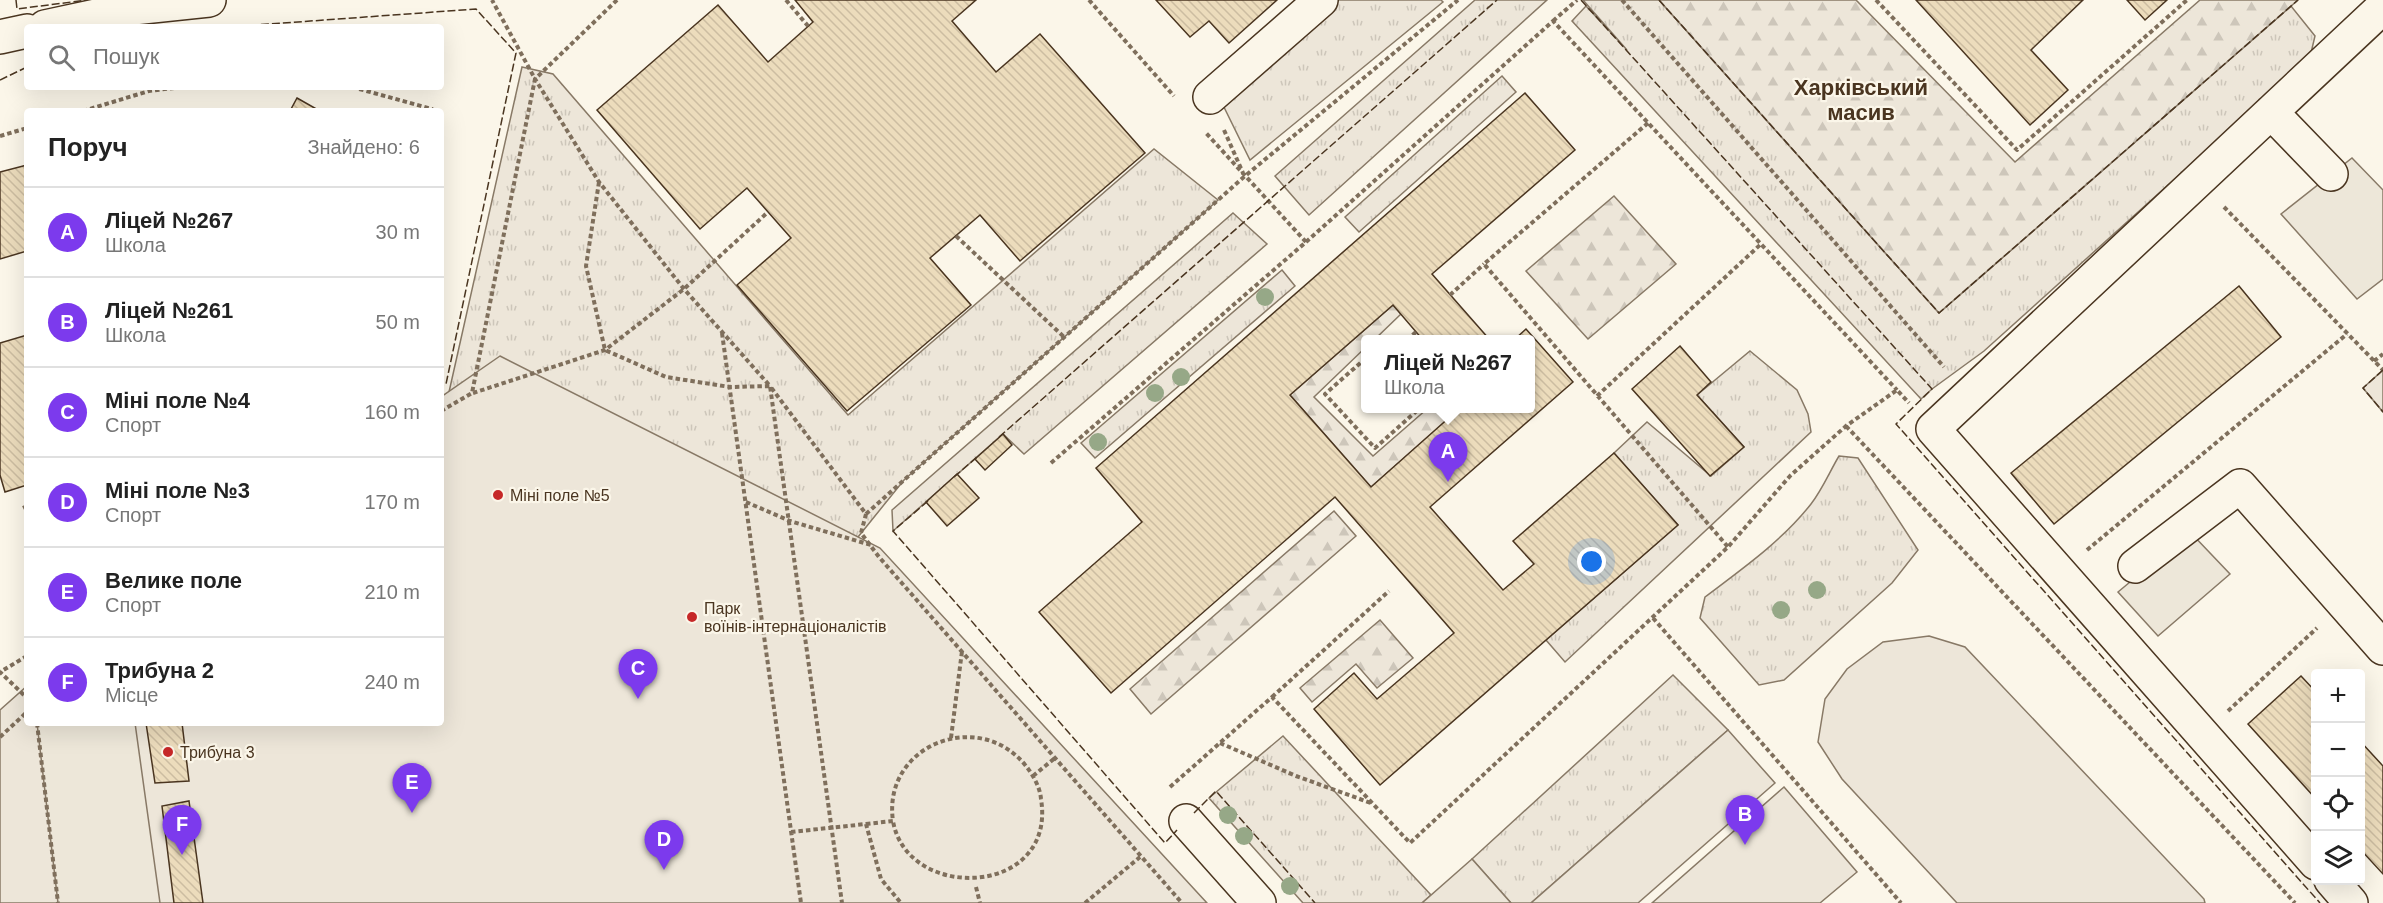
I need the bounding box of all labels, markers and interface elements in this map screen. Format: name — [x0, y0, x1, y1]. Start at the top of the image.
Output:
search box — [24, 24, 444, 90]
icon: search — [45, 41, 78, 74]
text: Пошук — [93, 44, 159, 69]
district label: Харківський масив — [1794, 75, 1928, 125]
text: Поруч — [48, 132, 128, 162]
text: Знайдено: 6 — [307, 136, 420, 158]
text: Ліцей №267 — [105, 208, 233, 233]
text: A — [60, 221, 75, 243]
text: 30 m — [376, 221, 420, 243]
text: Школа — [105, 234, 166, 256]
text: Ліцей №261 — [105, 298, 233, 323]
text: B — [60, 311, 75, 333]
text: 50 m — [376, 311, 420, 333]
text: Школа — [105, 324, 166, 346]
popup — [1361, 335, 1535, 413]
text: Ліцей №267 — [1384, 350, 1512, 375]
text: Школа — [1384, 376, 1445, 398]
text: Міні поле №4 — [105, 388, 250, 413]
text: C — [60, 401, 75, 423]
text: 160 m — [364, 401, 420, 423]
text: Спорт — [105, 414, 161, 436]
pin: A — [1428, 432, 1468, 482]
text: Міні поле №3 — [105, 478, 250, 503]
place label: Міні поле №5 — [510, 487, 610, 504]
marker: Міні поле №5 — [491, 488, 505, 502]
text: D — [60, 491, 75, 513]
text: 170 m — [364, 491, 420, 513]
text: Спорт — [105, 504, 161, 526]
your location — [1577, 547, 1606, 576]
text: Велике поле — [105, 568, 242, 593]
text: E — [61, 581, 74, 603]
text: 210 m — [364, 581, 420, 603]
text: Спорт — [105, 594, 161, 616]
place label: Парк воїнів-інтернаціоналістів — [704, 600, 887, 635]
marker: Парк воїнів-інтернаціоналістів — [685, 610, 699, 624]
pin: C — [618, 650, 658, 699]
text: Трибуна 2 — [105, 658, 214, 683]
map controls — [2311, 669, 2365, 885]
button: + — [2311, 669, 2365, 723]
text: F — [61, 671, 74, 693]
text: 240 m — [364, 671, 420, 693]
text: Місце — [105, 684, 158, 706]
button: − — [2311, 723, 2365, 777]
place label: Трибуна 3 — [180, 744, 255, 761]
marker: Трибуна 3 — [161, 745, 175, 759]
pin: E — [392, 764, 432, 813]
button: locate — [2311, 777, 2365, 831]
pin: B — [1726, 796, 1764, 845]
pin: F — [162, 806, 201, 855]
pin: D — [644, 820, 684, 870]
button: layers — [2311, 831, 2365, 885]

